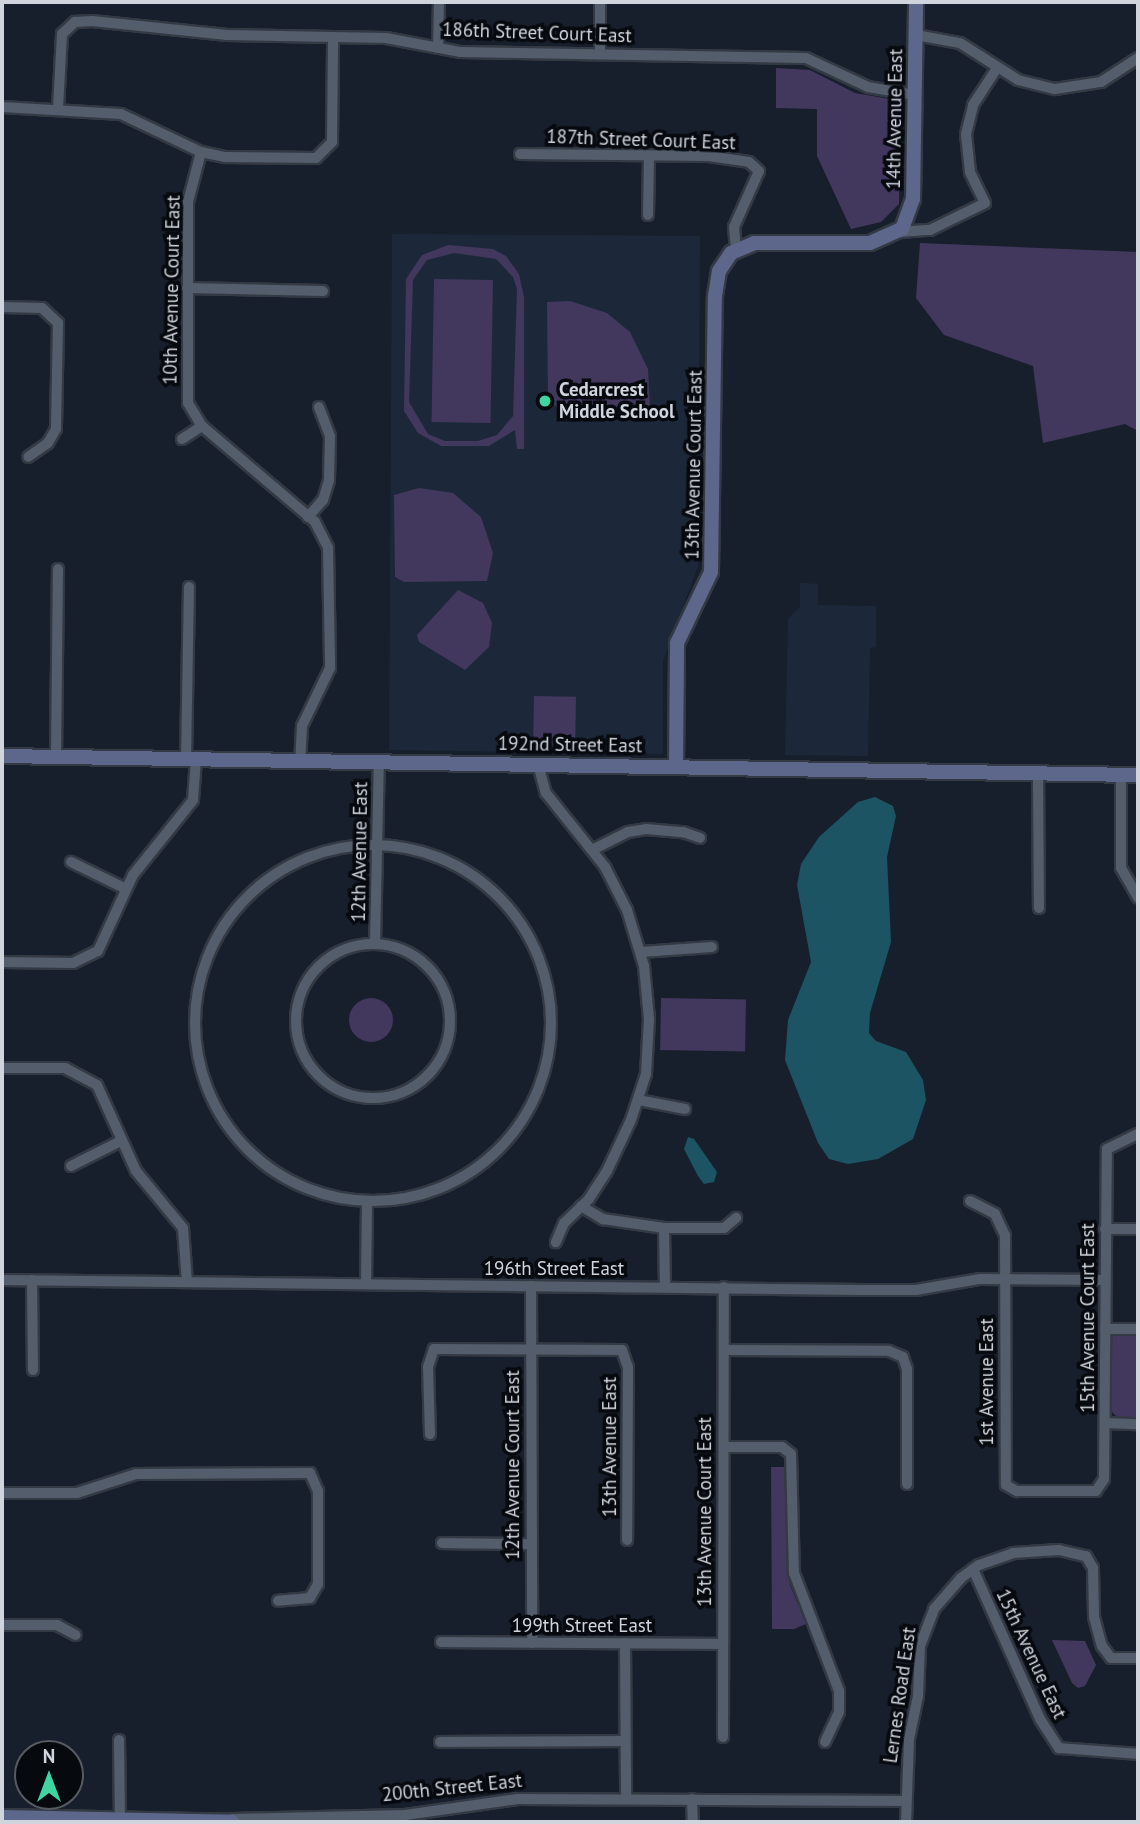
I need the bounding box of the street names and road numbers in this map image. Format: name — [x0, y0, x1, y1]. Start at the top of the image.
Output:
street label: 186th Street Court East — [442, 18, 632, 48]
street label: 14th Avenue East — [882, 48, 908, 190]
street label: 187th Street Court East — [546, 125, 736, 155]
street label: 10th Avenue Court East — [159, 195, 185, 385]
street label: 13th Avenue Court East — [681, 370, 707, 560]
street label: 192nd Street East — [498, 732, 642, 758]
street label: 12th Avenue East — [347, 781, 373, 923]
street label: 15th Avenue Court East — [1077, 1223, 1099, 1413]
street label: 196th Street East — [484, 1258, 624, 1280]
street label: 1st Avenue East — [976, 1318, 998, 1446]
street label: 12th Avenue Court East — [502, 1370, 524, 1560]
street label: 13th Avenue East — [599, 1376, 621, 1518]
street label: 13th Avenue Court East — [694, 1417, 716, 1607]
street label: 15th Avenue East — [991, 1585, 1071, 1723]
street label: 199th Street East — [512, 1615, 652, 1637]
street label: Lernes Road East — [879, 1625, 921, 1765]
street label: 200th Street East — [381, 1769, 523, 1807]

